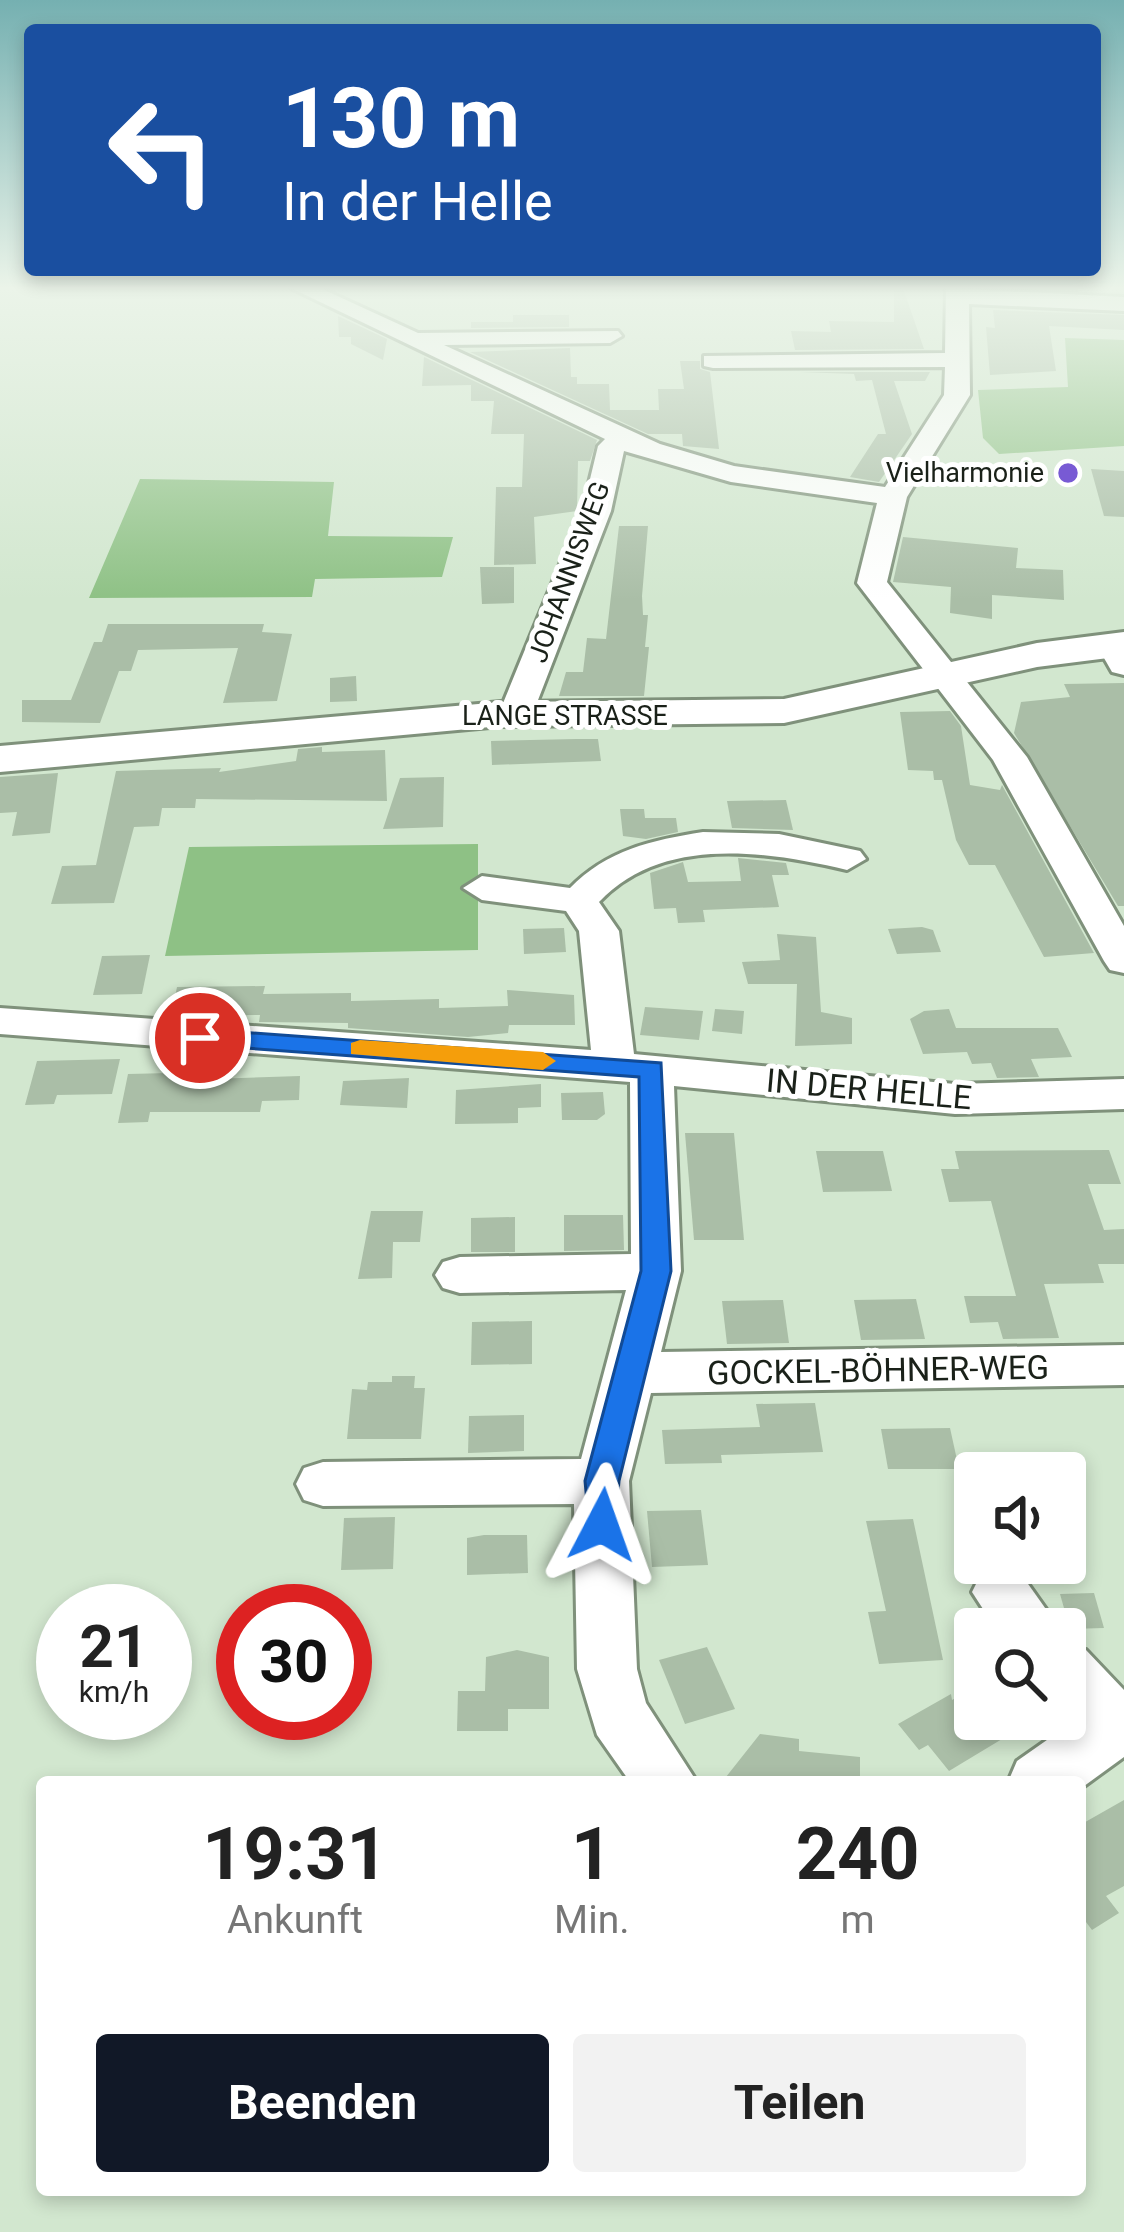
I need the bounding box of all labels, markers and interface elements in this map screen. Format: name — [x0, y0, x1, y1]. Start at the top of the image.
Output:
text: 130 m — [282, 69, 520, 168]
icon: left — [84, 72, 240, 228]
text: In der Helle — [282, 170, 553, 233]
place label: Vielharmonie — [886, 457, 1044, 489]
marker: Vielharmonie — [1055, 460, 1081, 486]
street label: JOHANNISWEG — [521, 477, 617, 667]
street label: LANGE STRASSE — [462, 700, 668, 732]
pin — [149, 987, 251, 1089]
icon: arrive — [167, 1005, 233, 1071]
street label: IN DER HELLE — [765, 1061, 973, 1117]
street label: GOCKEL-BÖHNER-WEG — [707, 1348, 1049, 1392]
map controls — [954, 1452, 1086, 1740]
button: sound — [954, 1452, 1086, 1584]
position arrow — [539, 1462, 665, 1588]
speed limit sign: 30 — [216, 1584, 372, 1740]
button: search — [954, 1608, 1086, 1740]
text: 21 — [80, 1611, 148, 1682]
text: km/h — [79, 1674, 149, 1709]
text: 19:31 — [202, 1812, 388, 1897]
text: 1 — [571, 1812, 612, 1897]
text: 240 — [796, 1812, 920, 1897]
text: Ankunft — [227, 1897, 363, 1943]
text: Min. — [554, 1897, 629, 1943]
text: m — [841, 1897, 875, 1943]
button: Beenden — [96, 2034, 549, 2172]
button: Teilen — [573, 2034, 1026, 2172]

